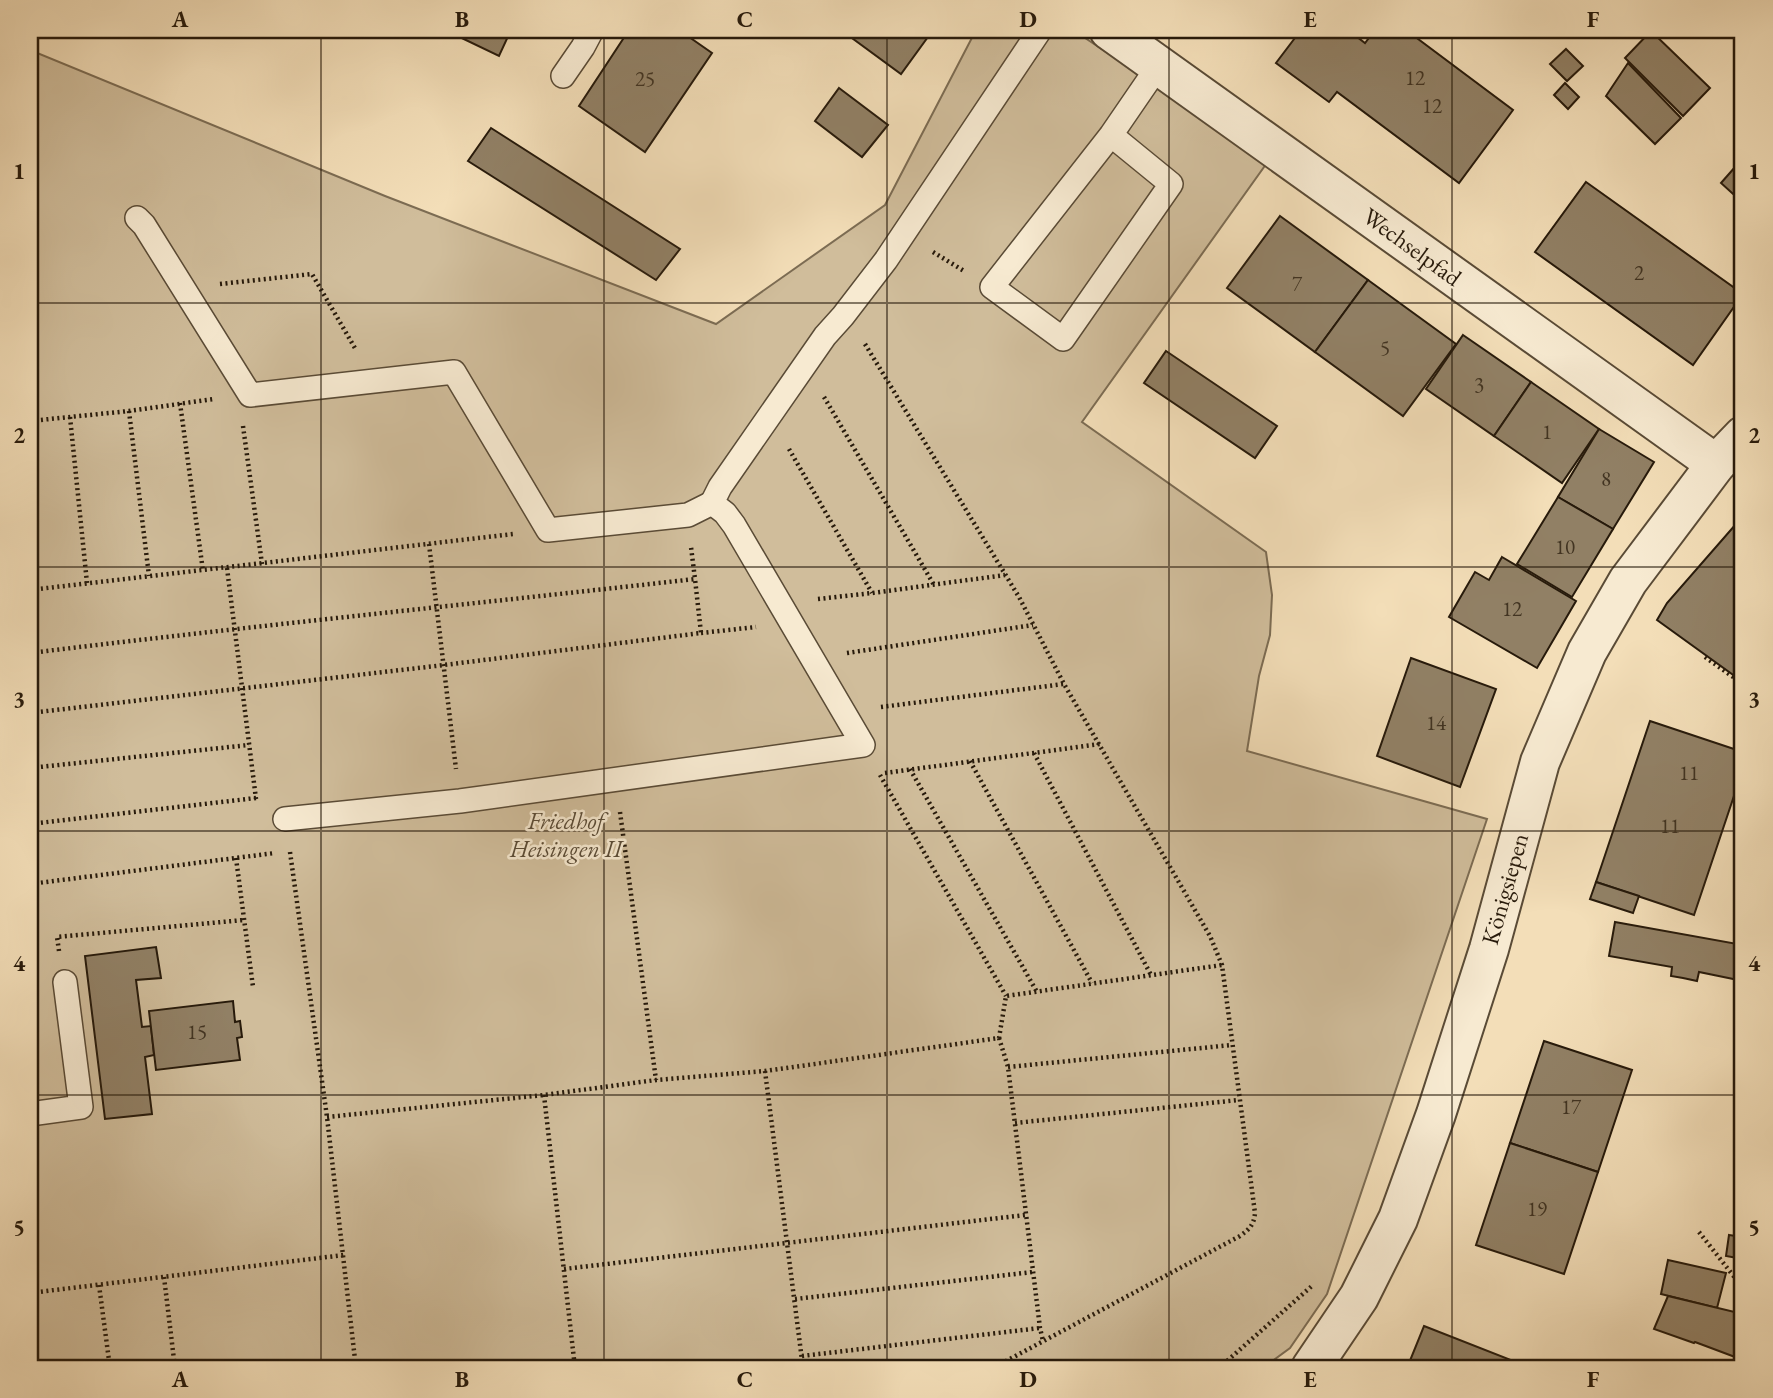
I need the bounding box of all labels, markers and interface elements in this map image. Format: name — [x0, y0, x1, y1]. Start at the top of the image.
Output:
text: A — [171, 4, 189, 34]
text: B — [455, 4, 469, 34]
text: C — [737, 4, 753, 34]
text: D — [1019, 4, 1037, 34]
text: E — [1303, 4, 1317, 34]
text: F — [1587, 4, 1600, 34]
house number: 12 — [1405, 64, 1425, 91]
house number: 25 — [635, 65, 655, 92]
house number: 12 — [1422, 92, 1442, 119]
text: 1 — [13, 156, 25, 186]
text: 1 — [1748, 156, 1760, 186]
street label: Wechselpfad — [1357, 200, 1469, 293]
house number: 2 — [1634, 259, 1644, 286]
house number: 7 — [1292, 270, 1303, 297]
house number: 5 — [1380, 334, 1390, 361]
house number: 3 — [1474, 371, 1484, 398]
house number: 1 — [1542, 418, 1552, 445]
text: 2 — [13, 420, 25, 450]
text: 2 — [1748, 420, 1760, 450]
house number: 8 — [1601, 465, 1611, 492]
house number: 10 — [1555, 533, 1575, 560]
house number: 12 — [1502, 595, 1522, 622]
text: 3 — [13, 684, 25, 714]
text: 3 — [1748, 684, 1760, 714]
house number: 14 — [1426, 709, 1447, 736]
house number: 11 — [1679, 759, 1699, 786]
park label: Friedhof Heisingen II — [509, 805, 624, 864]
house number: 11 — [1660, 812, 1680, 839]
street label: Königsiepen — [1474, 829, 1535, 948]
text: 4 — [13, 948, 26, 978]
text: 4 — [1748, 948, 1761, 978]
house number: 15 — [187, 1018, 207, 1045]
house number: 17 — [1561, 1093, 1582, 1120]
house number: 19 — [1527, 1195, 1547, 1222]
text: 5 — [13, 1212, 25, 1242]
text: 5 — [1748, 1212, 1760, 1242]
text: A — [171, 1364, 189, 1394]
text: B — [455, 1364, 469, 1394]
text: C — [737, 1364, 753, 1394]
text: D — [1019, 1364, 1037, 1394]
text: E — [1303, 1364, 1317, 1394]
text: F — [1587, 1364, 1600, 1394]

